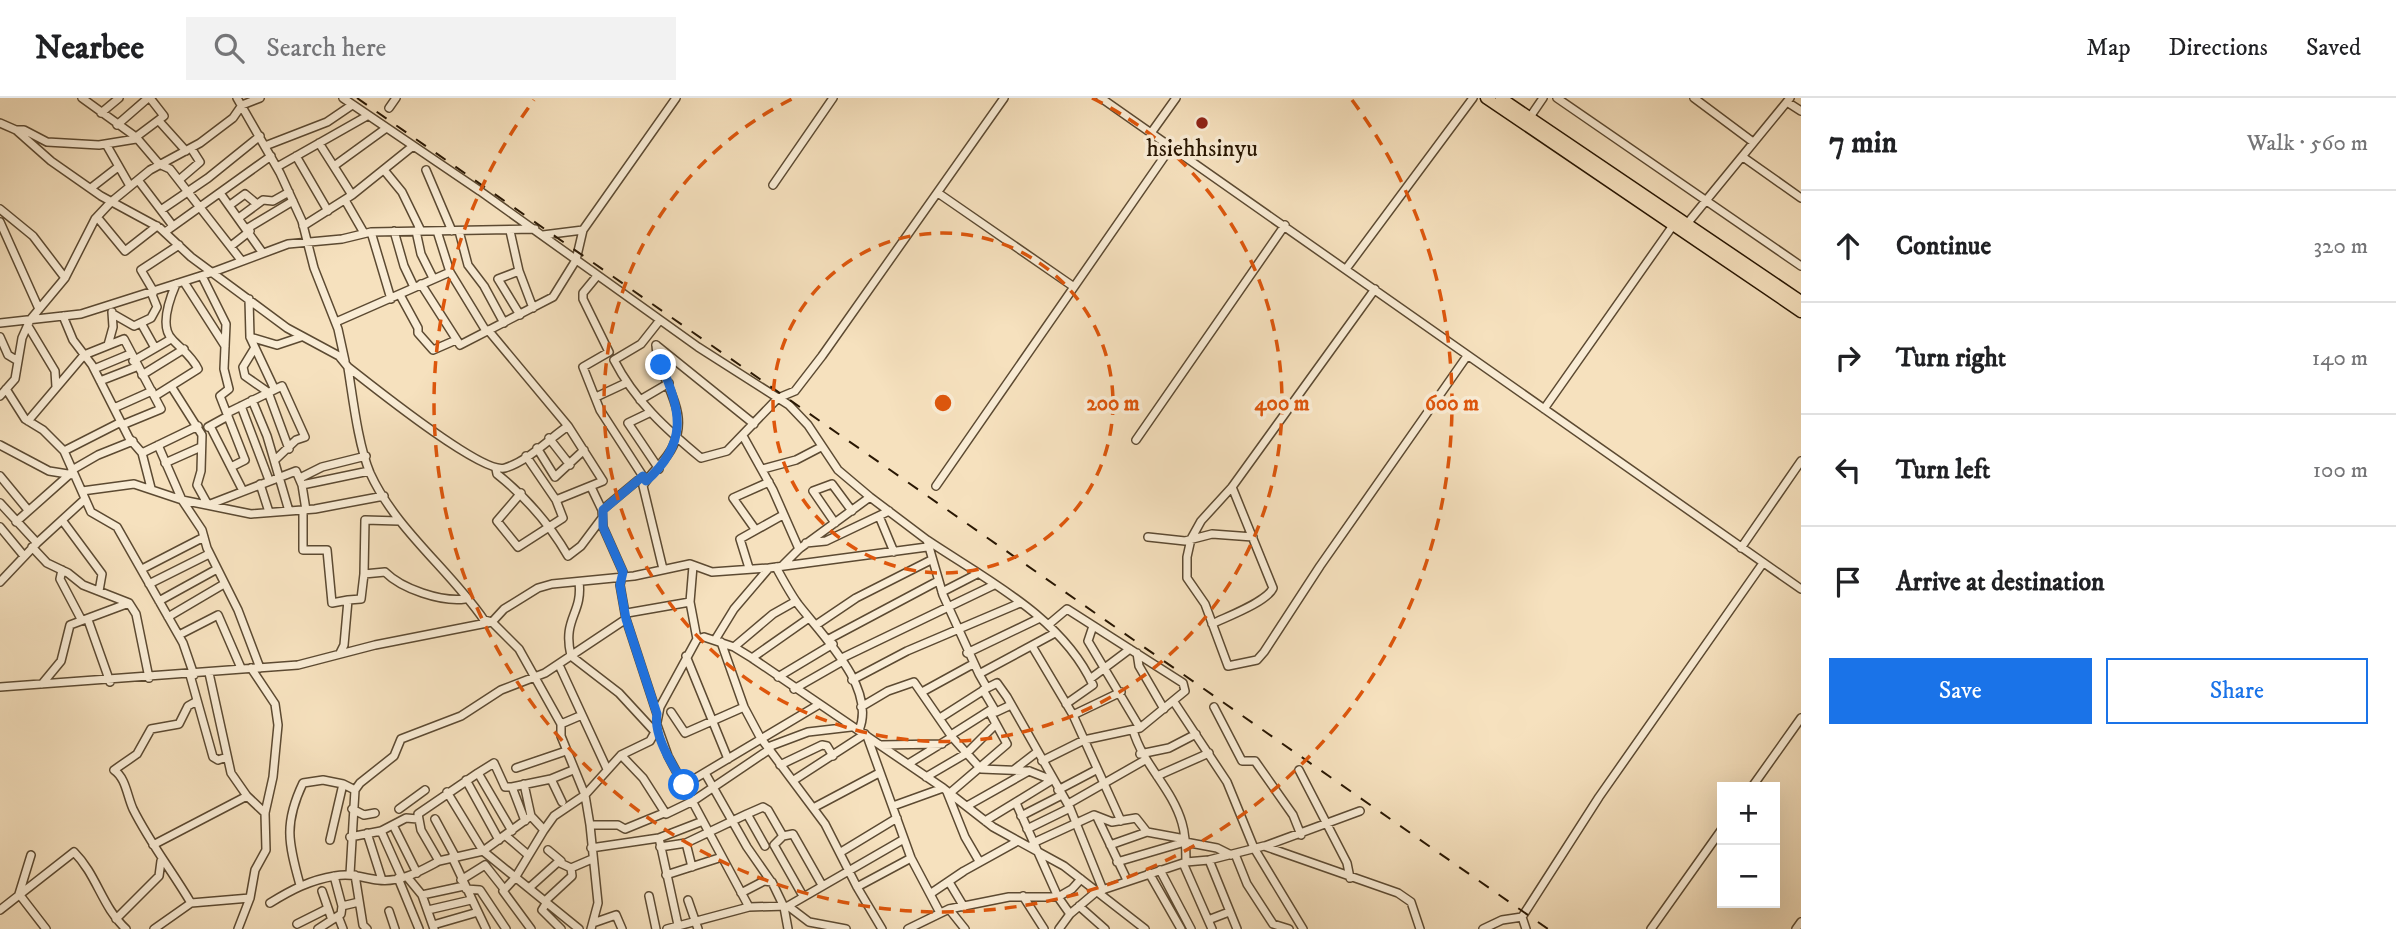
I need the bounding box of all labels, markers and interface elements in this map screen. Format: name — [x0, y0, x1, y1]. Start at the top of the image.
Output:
search box — [186, 17, 676, 80]
text: Nearbee — [35, 28, 144, 69]
icon: search — [210, 29, 248, 67]
text: Search here — [266, 32, 386, 65]
text: Map — [2086, 33, 2131, 63]
text: Directions — [2169, 33, 2268, 63]
text: Saved — [2306, 33, 2361, 63]
marker: hsiehhsinyu — [1194, 115, 1210, 131]
text: 7 min — [1829, 125, 1897, 162]
text: Walk · 560 m — [2247, 129, 2368, 158]
place label: hsiehhsinyu — [1146, 134, 1258, 164]
icon: ahead — [1829, 227, 1867, 265]
text: Continue — [1896, 230, 1991, 263]
text: 320 m — [2314, 232, 2368, 261]
icon: right — [1829, 339, 1867, 377]
text: Turn right — [1896, 342, 2006, 375]
text: 140 m — [2312, 344, 2368, 373]
route end — [645, 349, 676, 380]
centre of rings — [931, 391, 955, 415]
text: 200 m — [1086, 391, 1140, 417]
text: 400 m — [1255, 391, 1310, 417]
text: 600 m — [1425, 391, 1479, 417]
icon: left — [1829, 451, 1867, 489]
text: Turn left — [1896, 454, 1990, 487]
text: 100 m — [2313, 456, 2368, 485]
icon: arrive — [1829, 563, 1867, 601]
text: Arrive at destination — [1896, 566, 2105, 599]
button: Save — [1829, 658, 2092, 724]
button: Share — [2106, 658, 2368, 724]
route start — [668, 769, 699, 800]
map controls — [1717, 782, 1780, 908]
button: + — [1717, 782, 1780, 845]
button: − — [1717, 845, 1780, 908]

